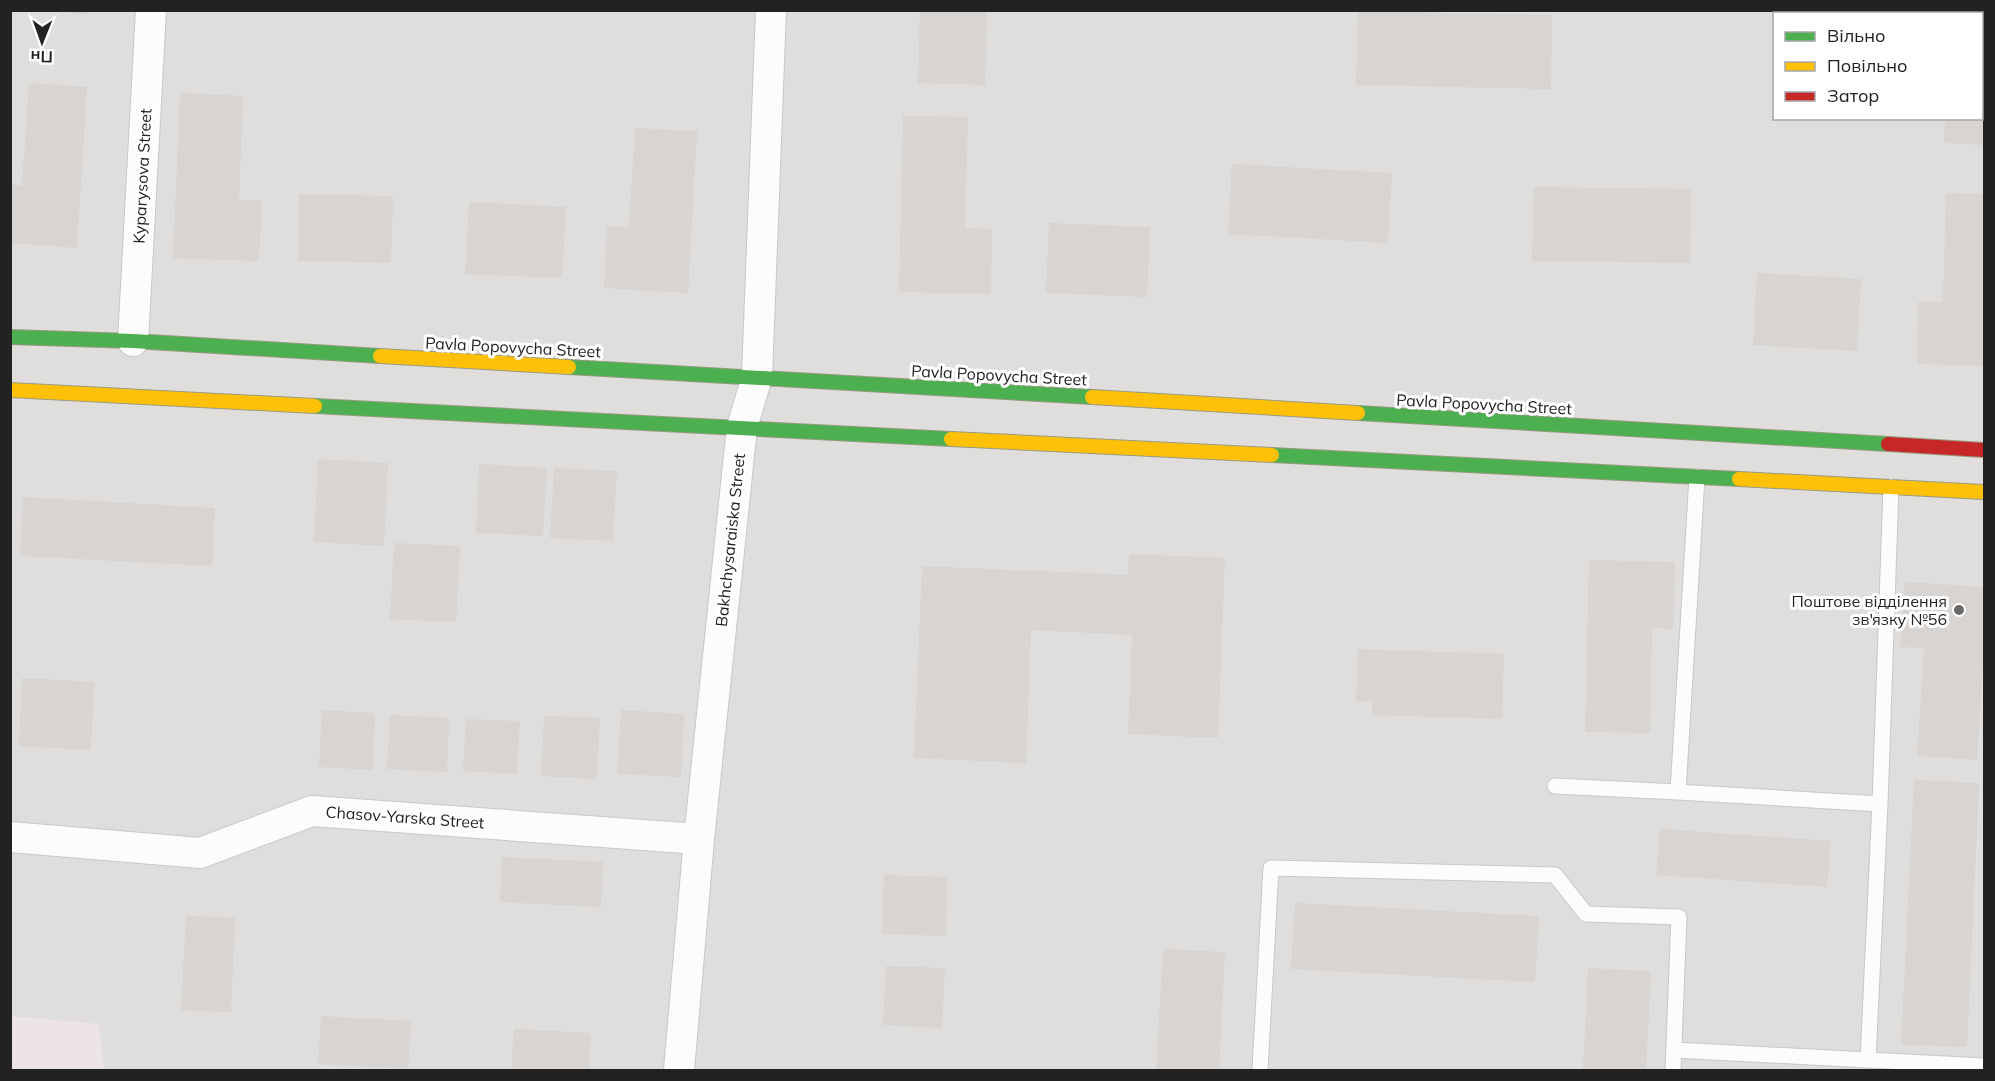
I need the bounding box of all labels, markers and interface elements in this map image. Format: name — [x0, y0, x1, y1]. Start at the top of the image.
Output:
north arrow — [12, 12, 72, 72]
legend — [1773, 12, 1983, 120]
text: Вільно — [1827, 24, 1885, 47]
text: Пн — [30, 47, 53, 67]
text: Повільно — [1827, 54, 1907, 77]
text: Затор — [1827, 84, 1879, 107]
street label: Kyparysova Street — [128, 108, 156, 244]
street label: Pavla Popovycha Street — [425, 332, 602, 362]
street label: Pavla Popovycha Street — [911, 360, 1088, 390]
street label: Pavla Popovycha Street — [1396, 389, 1573, 419]
street label: Bakhchysaraiska Street — [711, 452, 749, 628]
place label: Поштове відділення зв'язку №56 — [1791, 591, 1947, 629]
marker: Поштове відділення зв'язку №56 — [1952, 603, 1966, 617]
street label: Chasov-Yarska Street — [325, 801, 485, 833]

